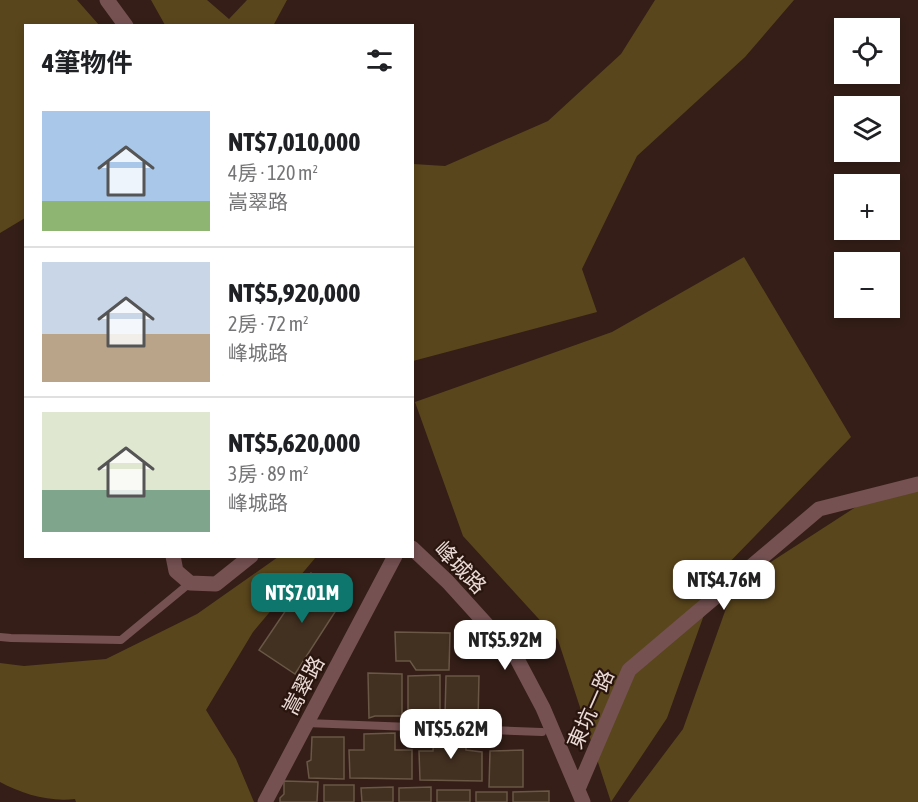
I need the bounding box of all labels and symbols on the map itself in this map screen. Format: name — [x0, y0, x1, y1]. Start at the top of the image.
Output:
street label: 峰城路 — [430, 536, 492, 598]
pin: NT$4.76M — [662, 560, 786, 611]
pin: NT$7.01M — [240, 573, 364, 624]
pin: NT$5.92M — [443, 620, 567, 671]
street label: 嵩翠路 — [278, 652, 328, 718]
street label: 東坑一路 — [562, 666, 618, 752]
pin: NT$5.62M — [389, 709, 513, 760]

